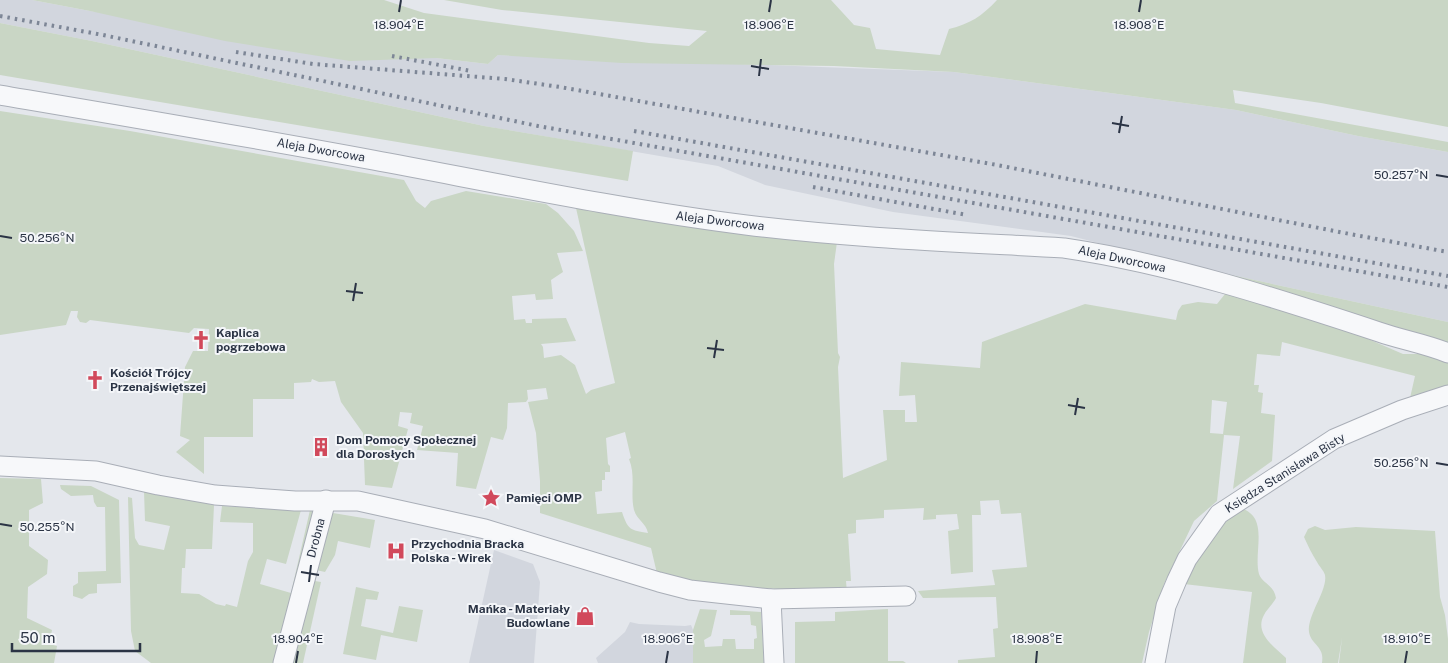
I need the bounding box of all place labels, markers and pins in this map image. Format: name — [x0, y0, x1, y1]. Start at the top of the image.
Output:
place label: Kaplica pogrzebowa — [216, 326, 286, 354]
church icon: Kaplica pogrzebowa — [190, 329, 212, 351]
place label: Kościół Trójcy Przenajświętszej — [110, 366, 206, 394]
church icon: Kościół Trójcy Przenajświętszej — [84, 369, 106, 391]
place label: Dom Pomocy Społecznej dla Dorosłych — [336, 433, 476, 461]
building icon: Dom Pomocy Społecznej dla Dorosłych — [310, 436, 332, 458]
place icon: Pamięci OMP — [480, 487, 502, 509]
place label: Pamięci OMP — [506, 491, 582, 505]
place label: Przychodnia Bracka Polska - Wirek — [411, 537, 524, 565]
hospital icon: Przychodnia Bracka Polska - Wirek — [385, 540, 407, 562]
place label: Mańka - Materiały Budowlane — [468, 602, 570, 630]
shop icon: Mańka - Materiały Budowlane — [574, 605, 596, 627]

